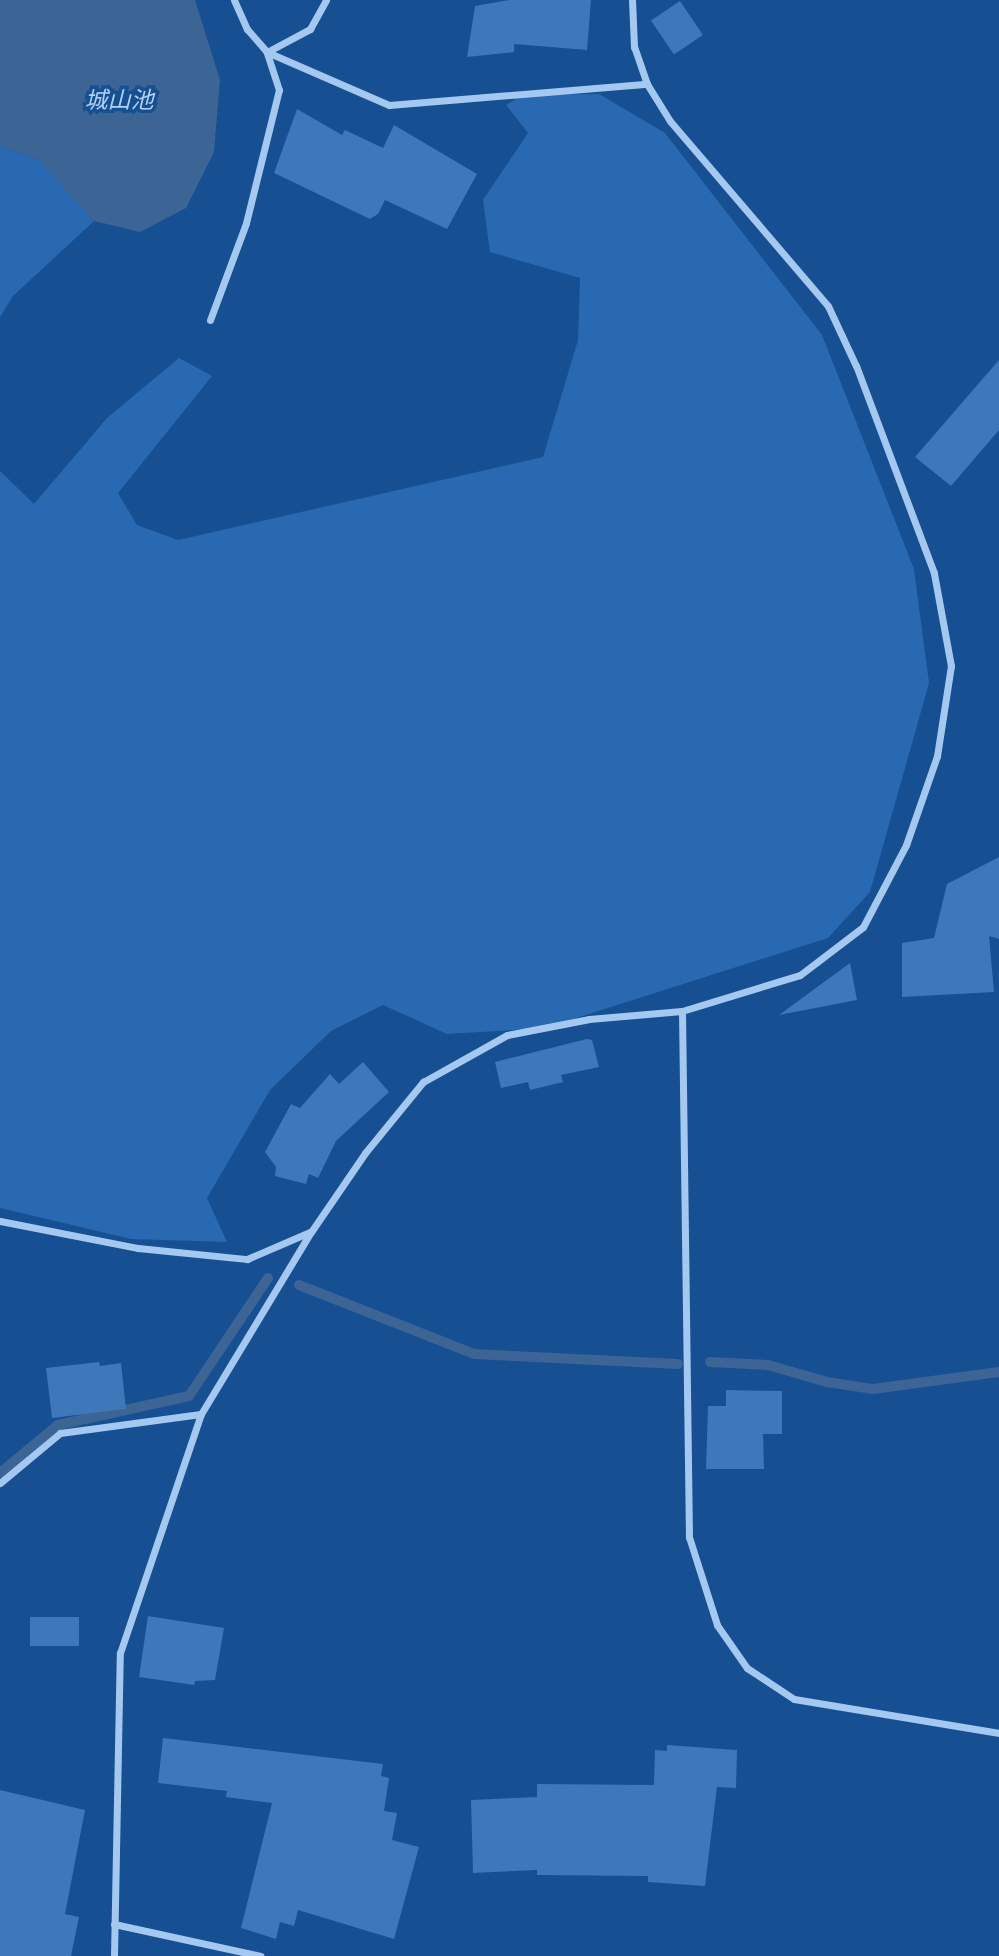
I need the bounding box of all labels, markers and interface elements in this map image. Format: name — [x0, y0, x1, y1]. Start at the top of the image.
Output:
water label: 城山池 — [85, 86, 153, 114]

